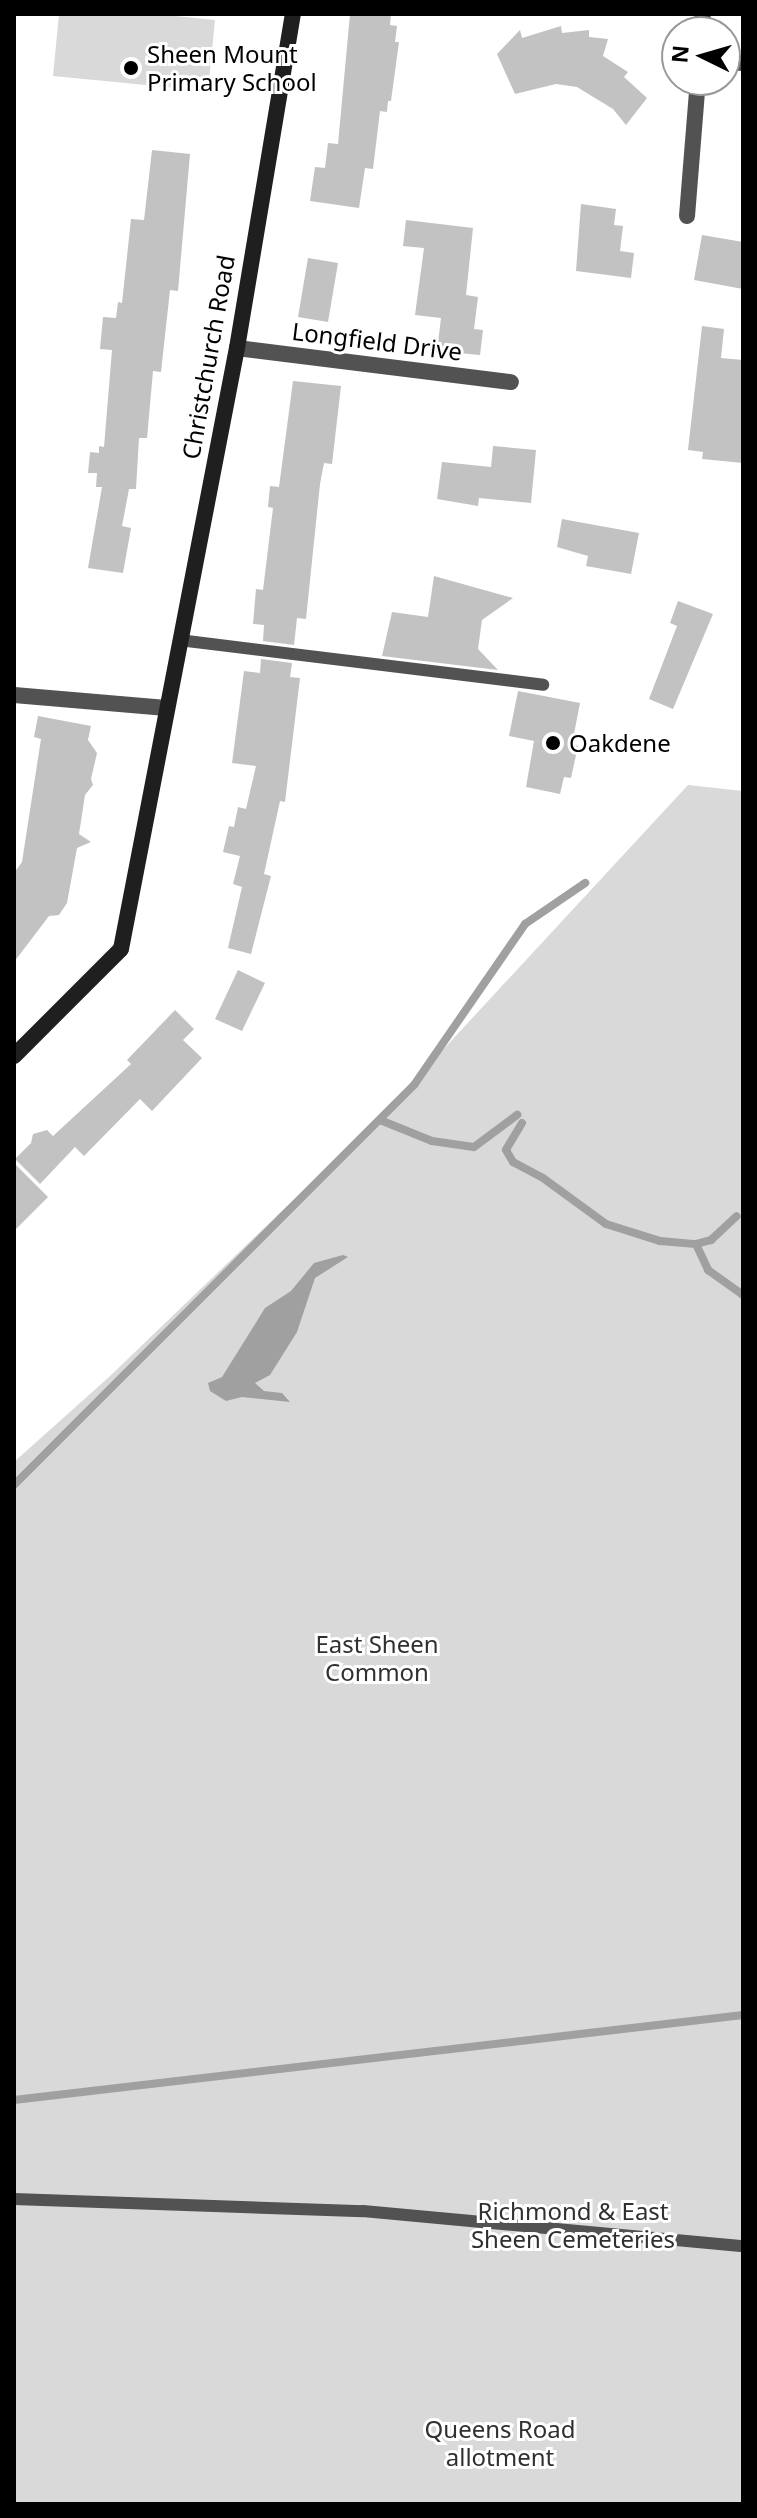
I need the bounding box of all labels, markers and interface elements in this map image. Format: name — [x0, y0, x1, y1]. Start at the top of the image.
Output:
north arrow — [661, 16, 741, 96]
place label: Sheen Mount Primary School — [147, 40, 317, 96]
text: N — [663, 44, 695, 64]
marker: Sheen Mount Primary School — [122, 59, 140, 77]
street label: Christchurch Road — [176, 253, 240, 461]
street label: Longfield Drive — [290, 316, 464, 366]
place label: Oakdene — [569, 729, 671, 757]
marker: Oakdene — [544, 734, 562, 752]
park label: East Sheen Common — [315, 1630, 439, 1686]
park label: Richmond & East Sheen Cemeteries — [471, 2197, 675, 2253]
park label: Queens Road allotment — [425, 2415, 575, 2471]

